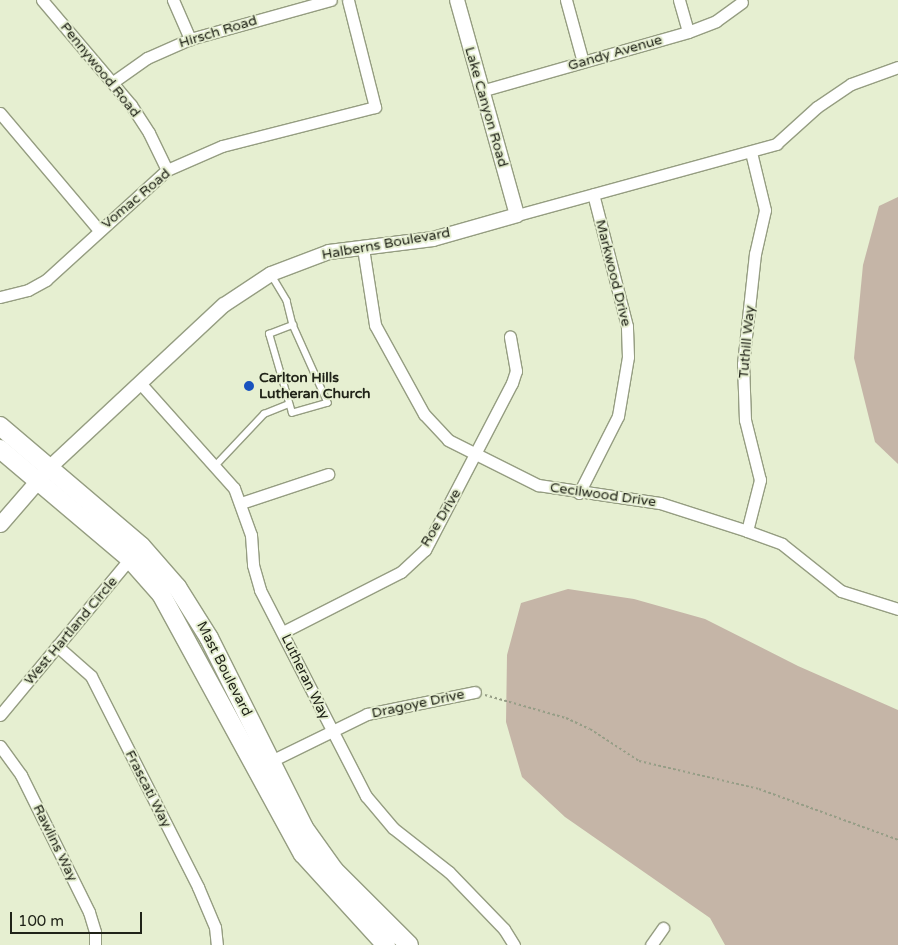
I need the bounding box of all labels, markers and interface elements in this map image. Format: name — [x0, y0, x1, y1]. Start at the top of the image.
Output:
street label: Hirsch Road — [177, 12, 259, 52]
street label: Pennywood Road — [57, 19, 143, 121]
street label: Gandy Avenue — [566, 32, 664, 74]
street label: Lake Canyon Road — [461, 45, 511, 169]
street label: Vomac Road — [98, 165, 174, 233]
street label: Markwood Drive — [592, 218, 634, 328]
street label: Halberns Boulevard — [320, 224, 452, 264]
street label: Tuthill Way — [735, 305, 759, 379]
place label: Carlton Hills Lutheran Church — [259, 370, 371, 402]
marker: Carlton Hills Lutheran Church — [243, 380, 255, 392]
street label: Cecilwood Drive — [549, 479, 657, 511]
street label: Roe Drive — [417, 486, 465, 550]
street label: West Hartland Circle — [21, 574, 121, 688]
street label: Mast Boulevard — [193, 619, 255, 719]
street label: Lutheran Way — [277, 632, 333, 722]
street label: Dragoye Drive — [370, 686, 466, 722]
street label: Frascati Way — [121, 748, 175, 830]
street label: Rawlins Way — [29, 802, 81, 884]
scale bar — [12, 902, 145, 934]
text: 100 m — [18, 912, 64, 930]

